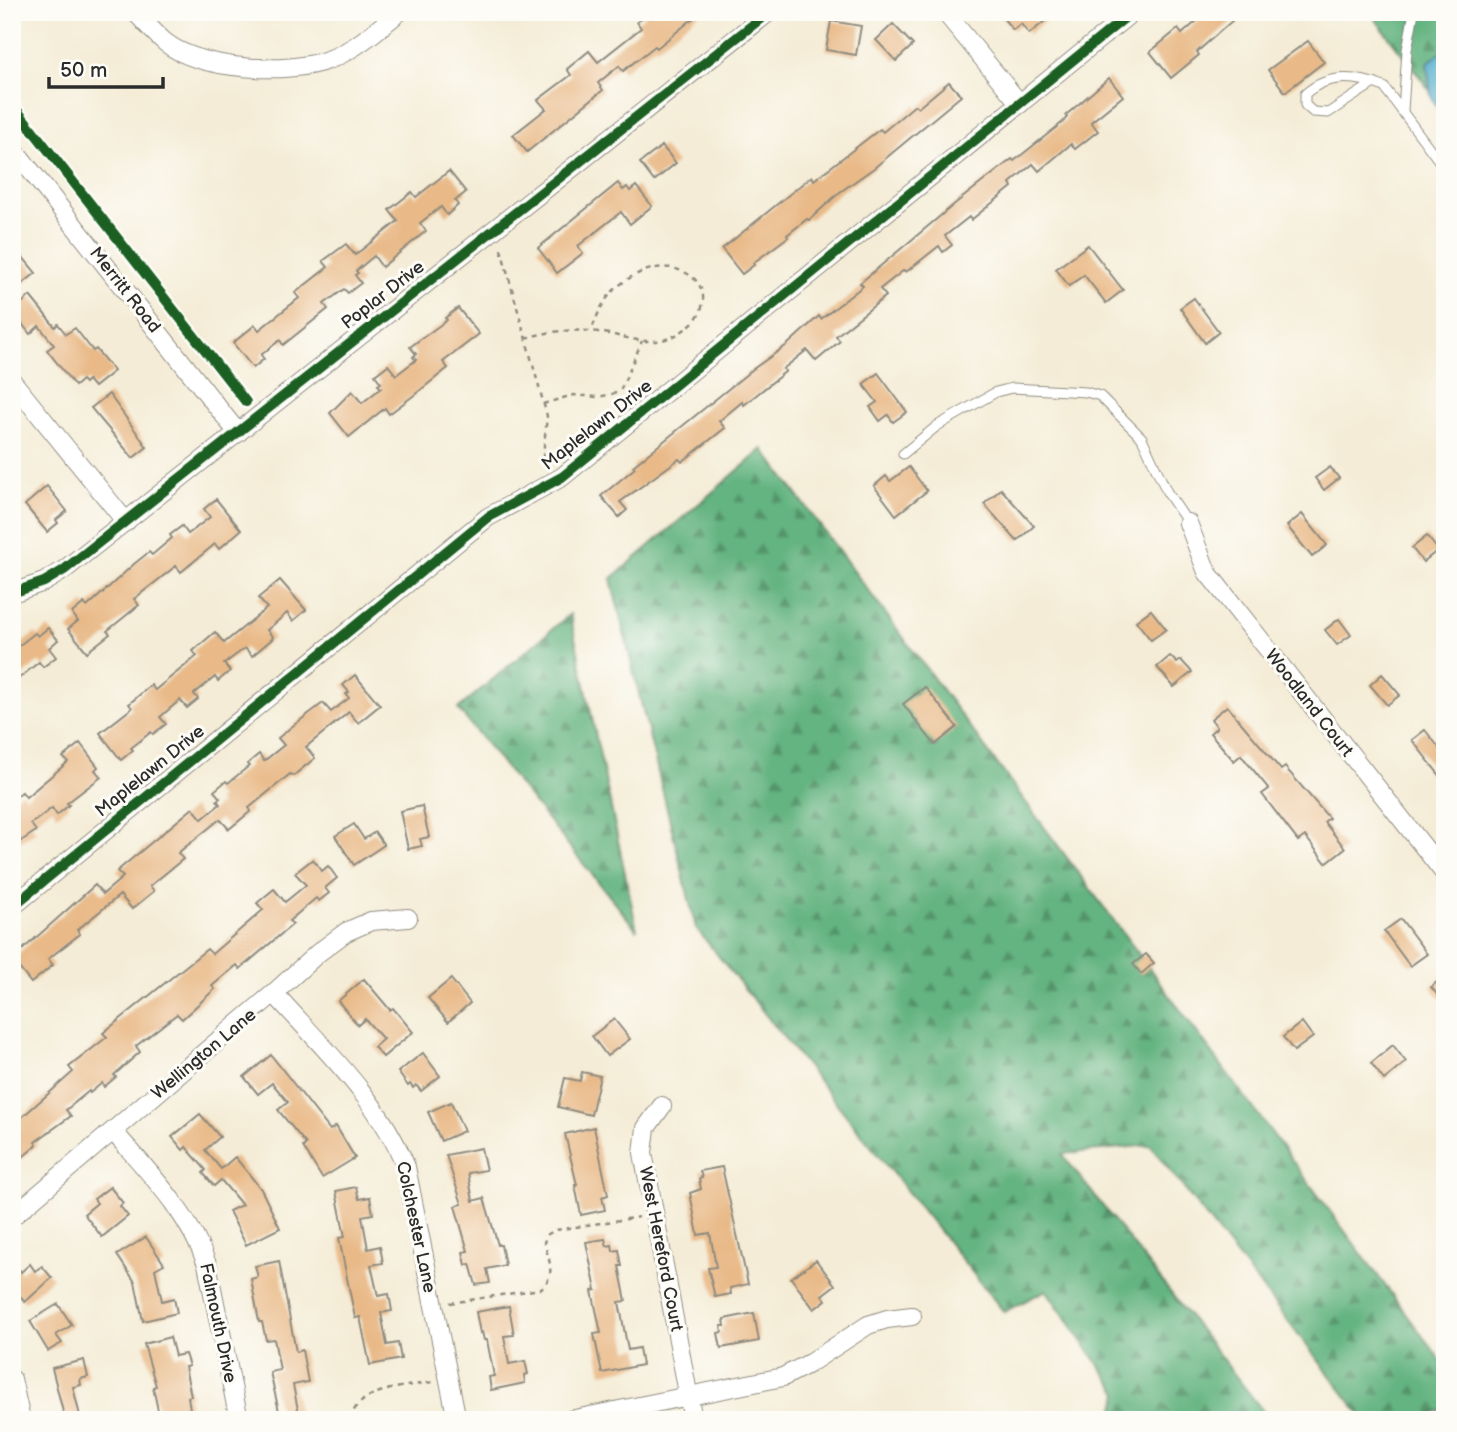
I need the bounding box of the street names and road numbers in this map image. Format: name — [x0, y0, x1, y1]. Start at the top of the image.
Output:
street label: Merritt Road — [85, 243, 165, 337]
street label: Poplar Drive — [338, 256, 429, 334]
street label: Maplelawn Drive — [538, 375, 657, 475]
street label: Woodland Court — [1261, 645, 1358, 761]
street label: Maplelawn Drive — [91, 720, 209, 821]
street label: Wellington Lane — [147, 1004, 261, 1104]
street label: Colchester Lane — [392, 1159, 440, 1295]
street label: West Hereford Court — [635, 1165, 687, 1334]
street label: Falmouth Drive — [195, 1261, 241, 1385]

